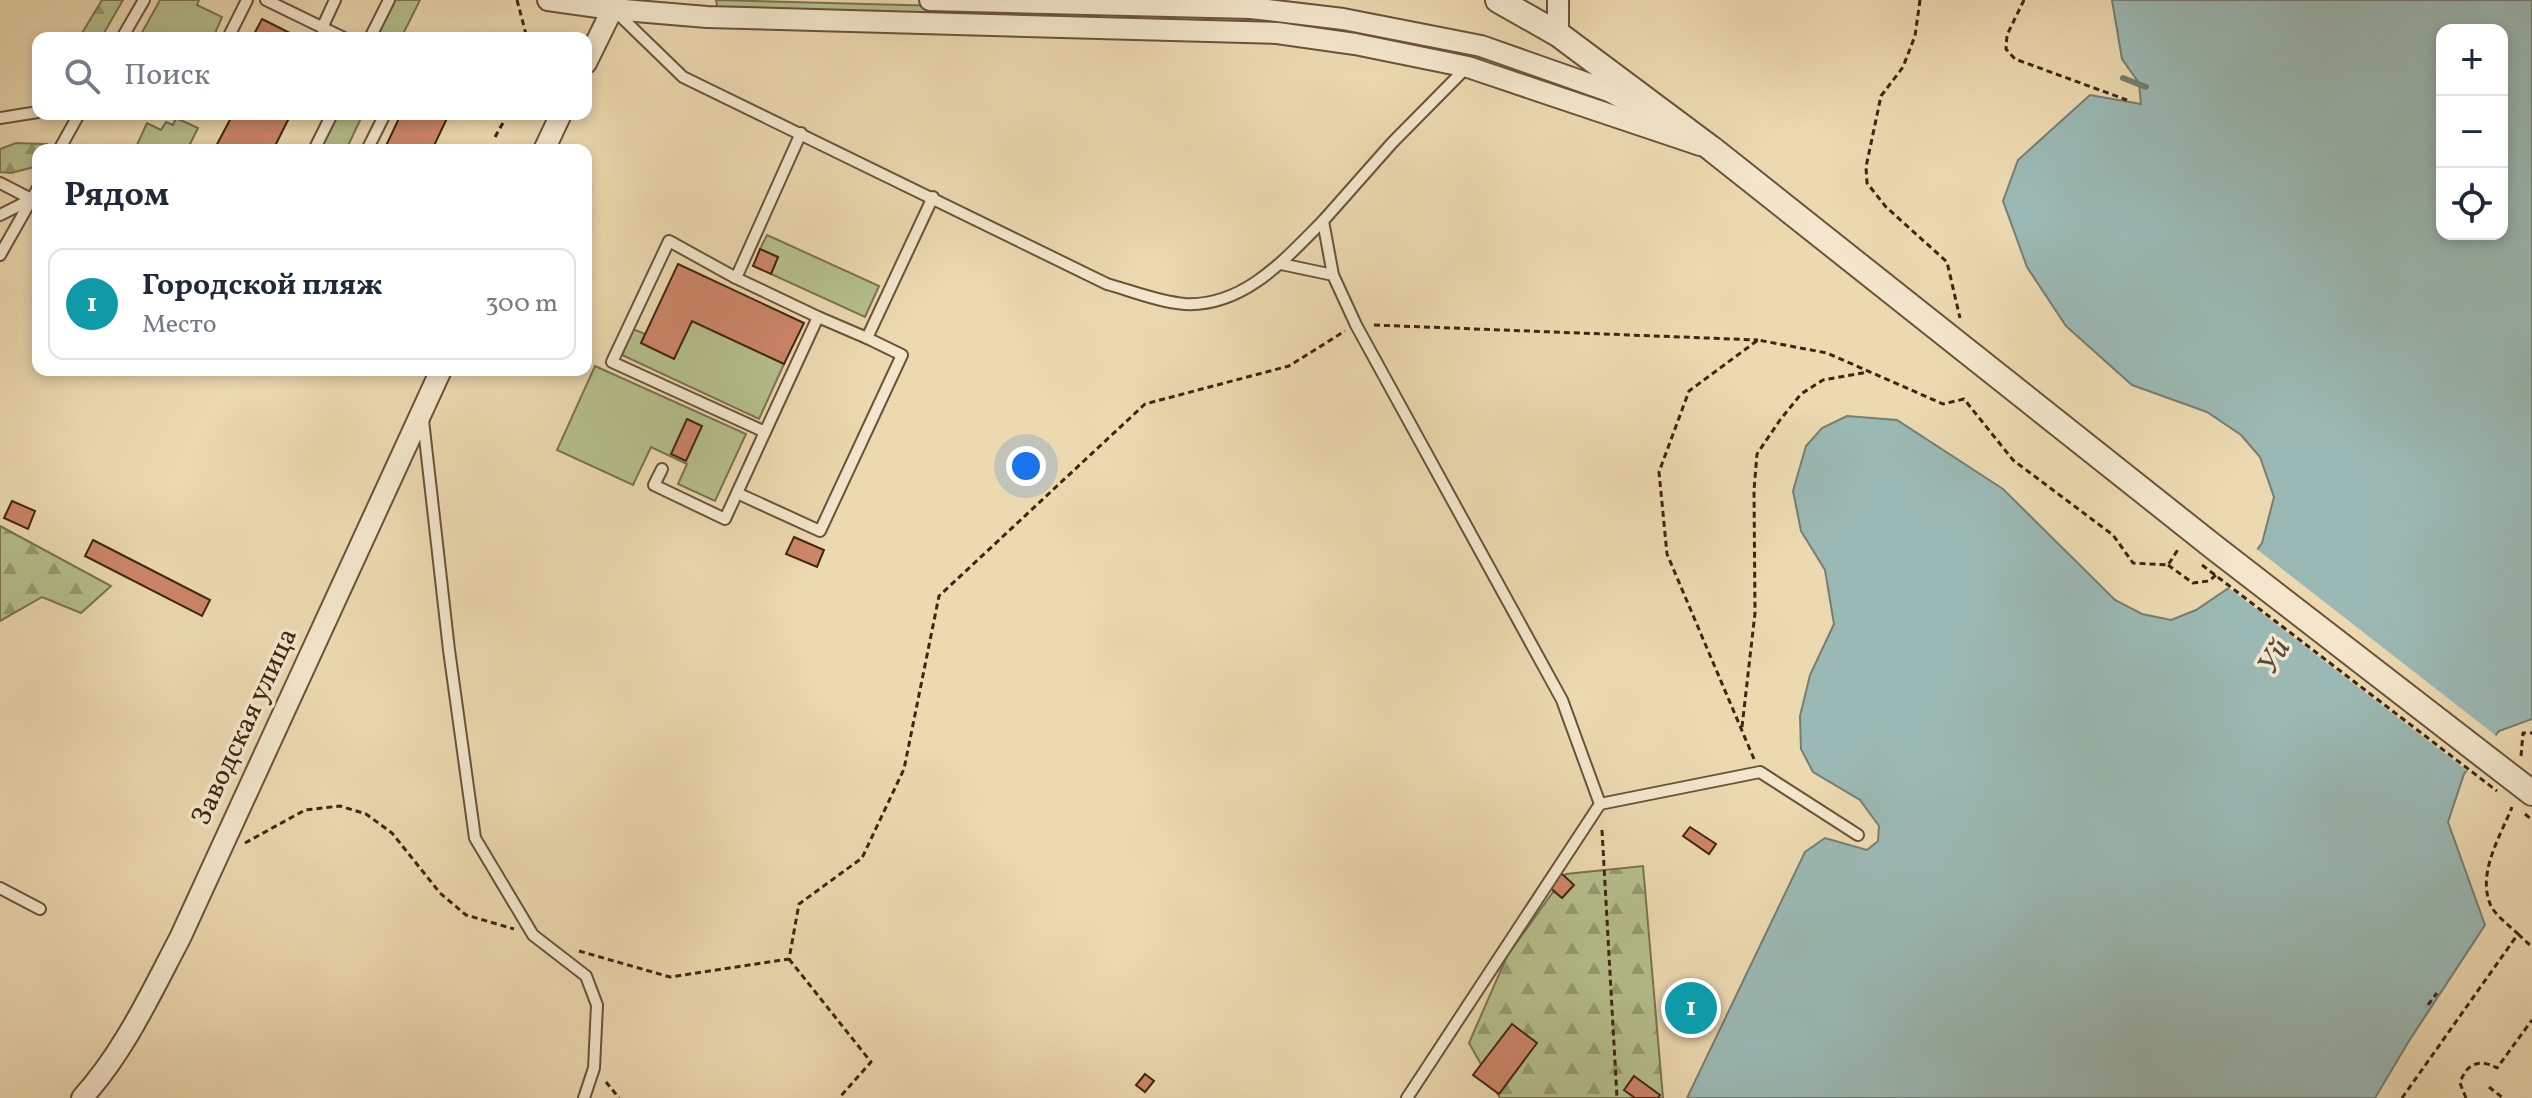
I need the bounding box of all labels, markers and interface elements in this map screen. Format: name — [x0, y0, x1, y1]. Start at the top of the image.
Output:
map controls — [2436, 24, 2508, 240]
button: + — [2436, 24, 2508, 96]
search box — [32, 32, 592, 120]
icon: search — [60, 54, 104, 98]
text: Поиск — [124, 55, 210, 97]
button: − — [2436, 96, 2508, 168]
button: locate — [2436, 168, 2508, 240]
text: Рядом — [64, 173, 169, 220]
text: Городской пляж — [142, 265, 383, 307]
text: 1 — [87, 286, 97, 322]
text: 300 m — [485, 286, 558, 322]
text: Место — [142, 307, 217, 343]
your location — [1006, 446, 1046, 486]
street label: Заводская улица — [182, 622, 308, 832]
water label: Уй — [2248, 632, 2302, 682]
pin: 1 — [1665, 978, 1717, 1038]

